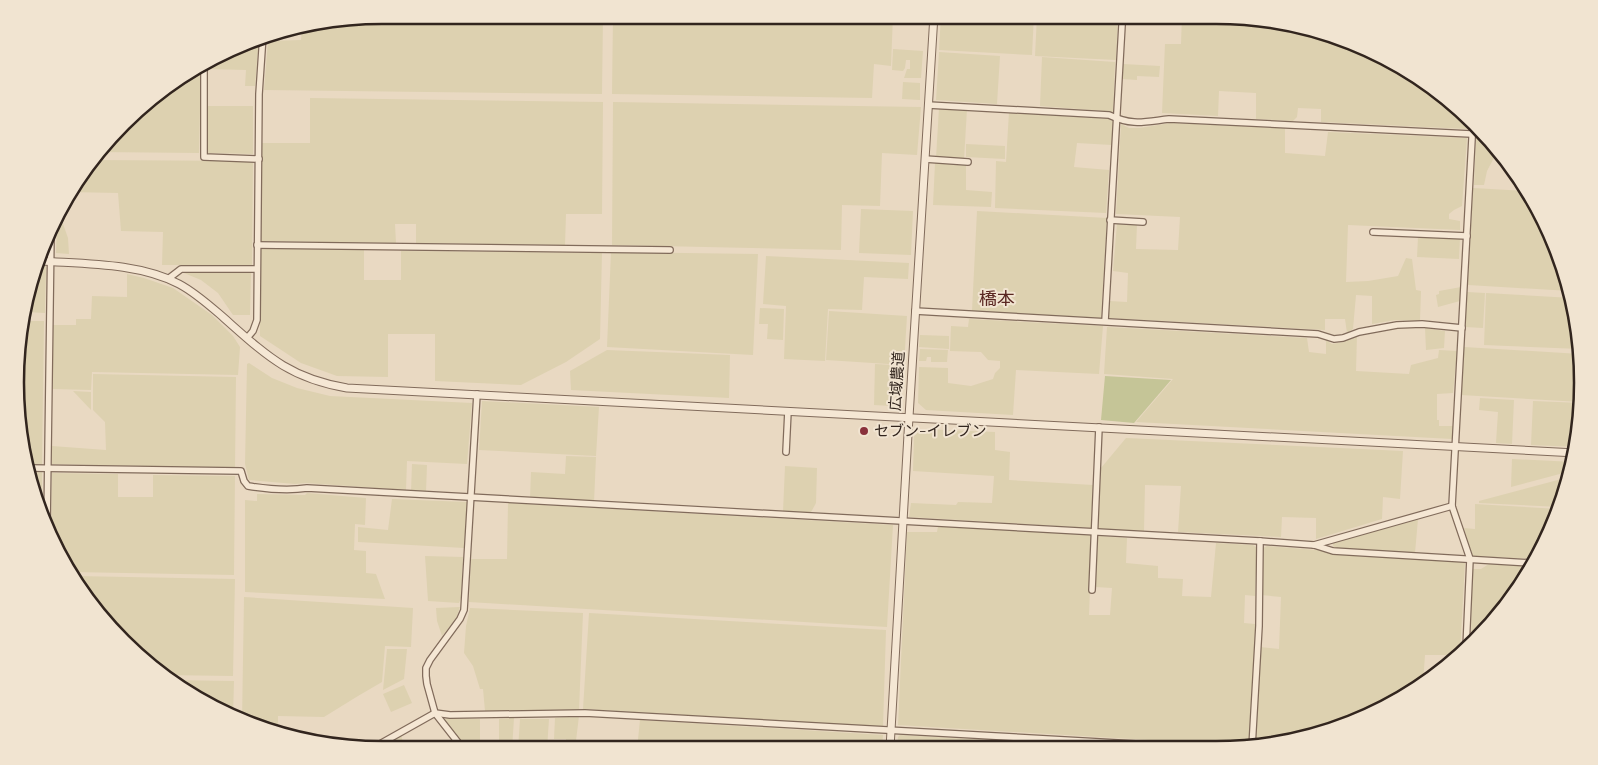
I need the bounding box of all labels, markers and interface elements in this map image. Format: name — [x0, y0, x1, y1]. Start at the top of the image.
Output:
district label: 橋本 — [979, 286, 1015, 310]
street label: 広域農道 — [884, 350, 908, 412]
place label: セブン-イレブン — [874, 420, 987, 440]
marker: セブン-イレブン — [858, 425, 870, 437]

